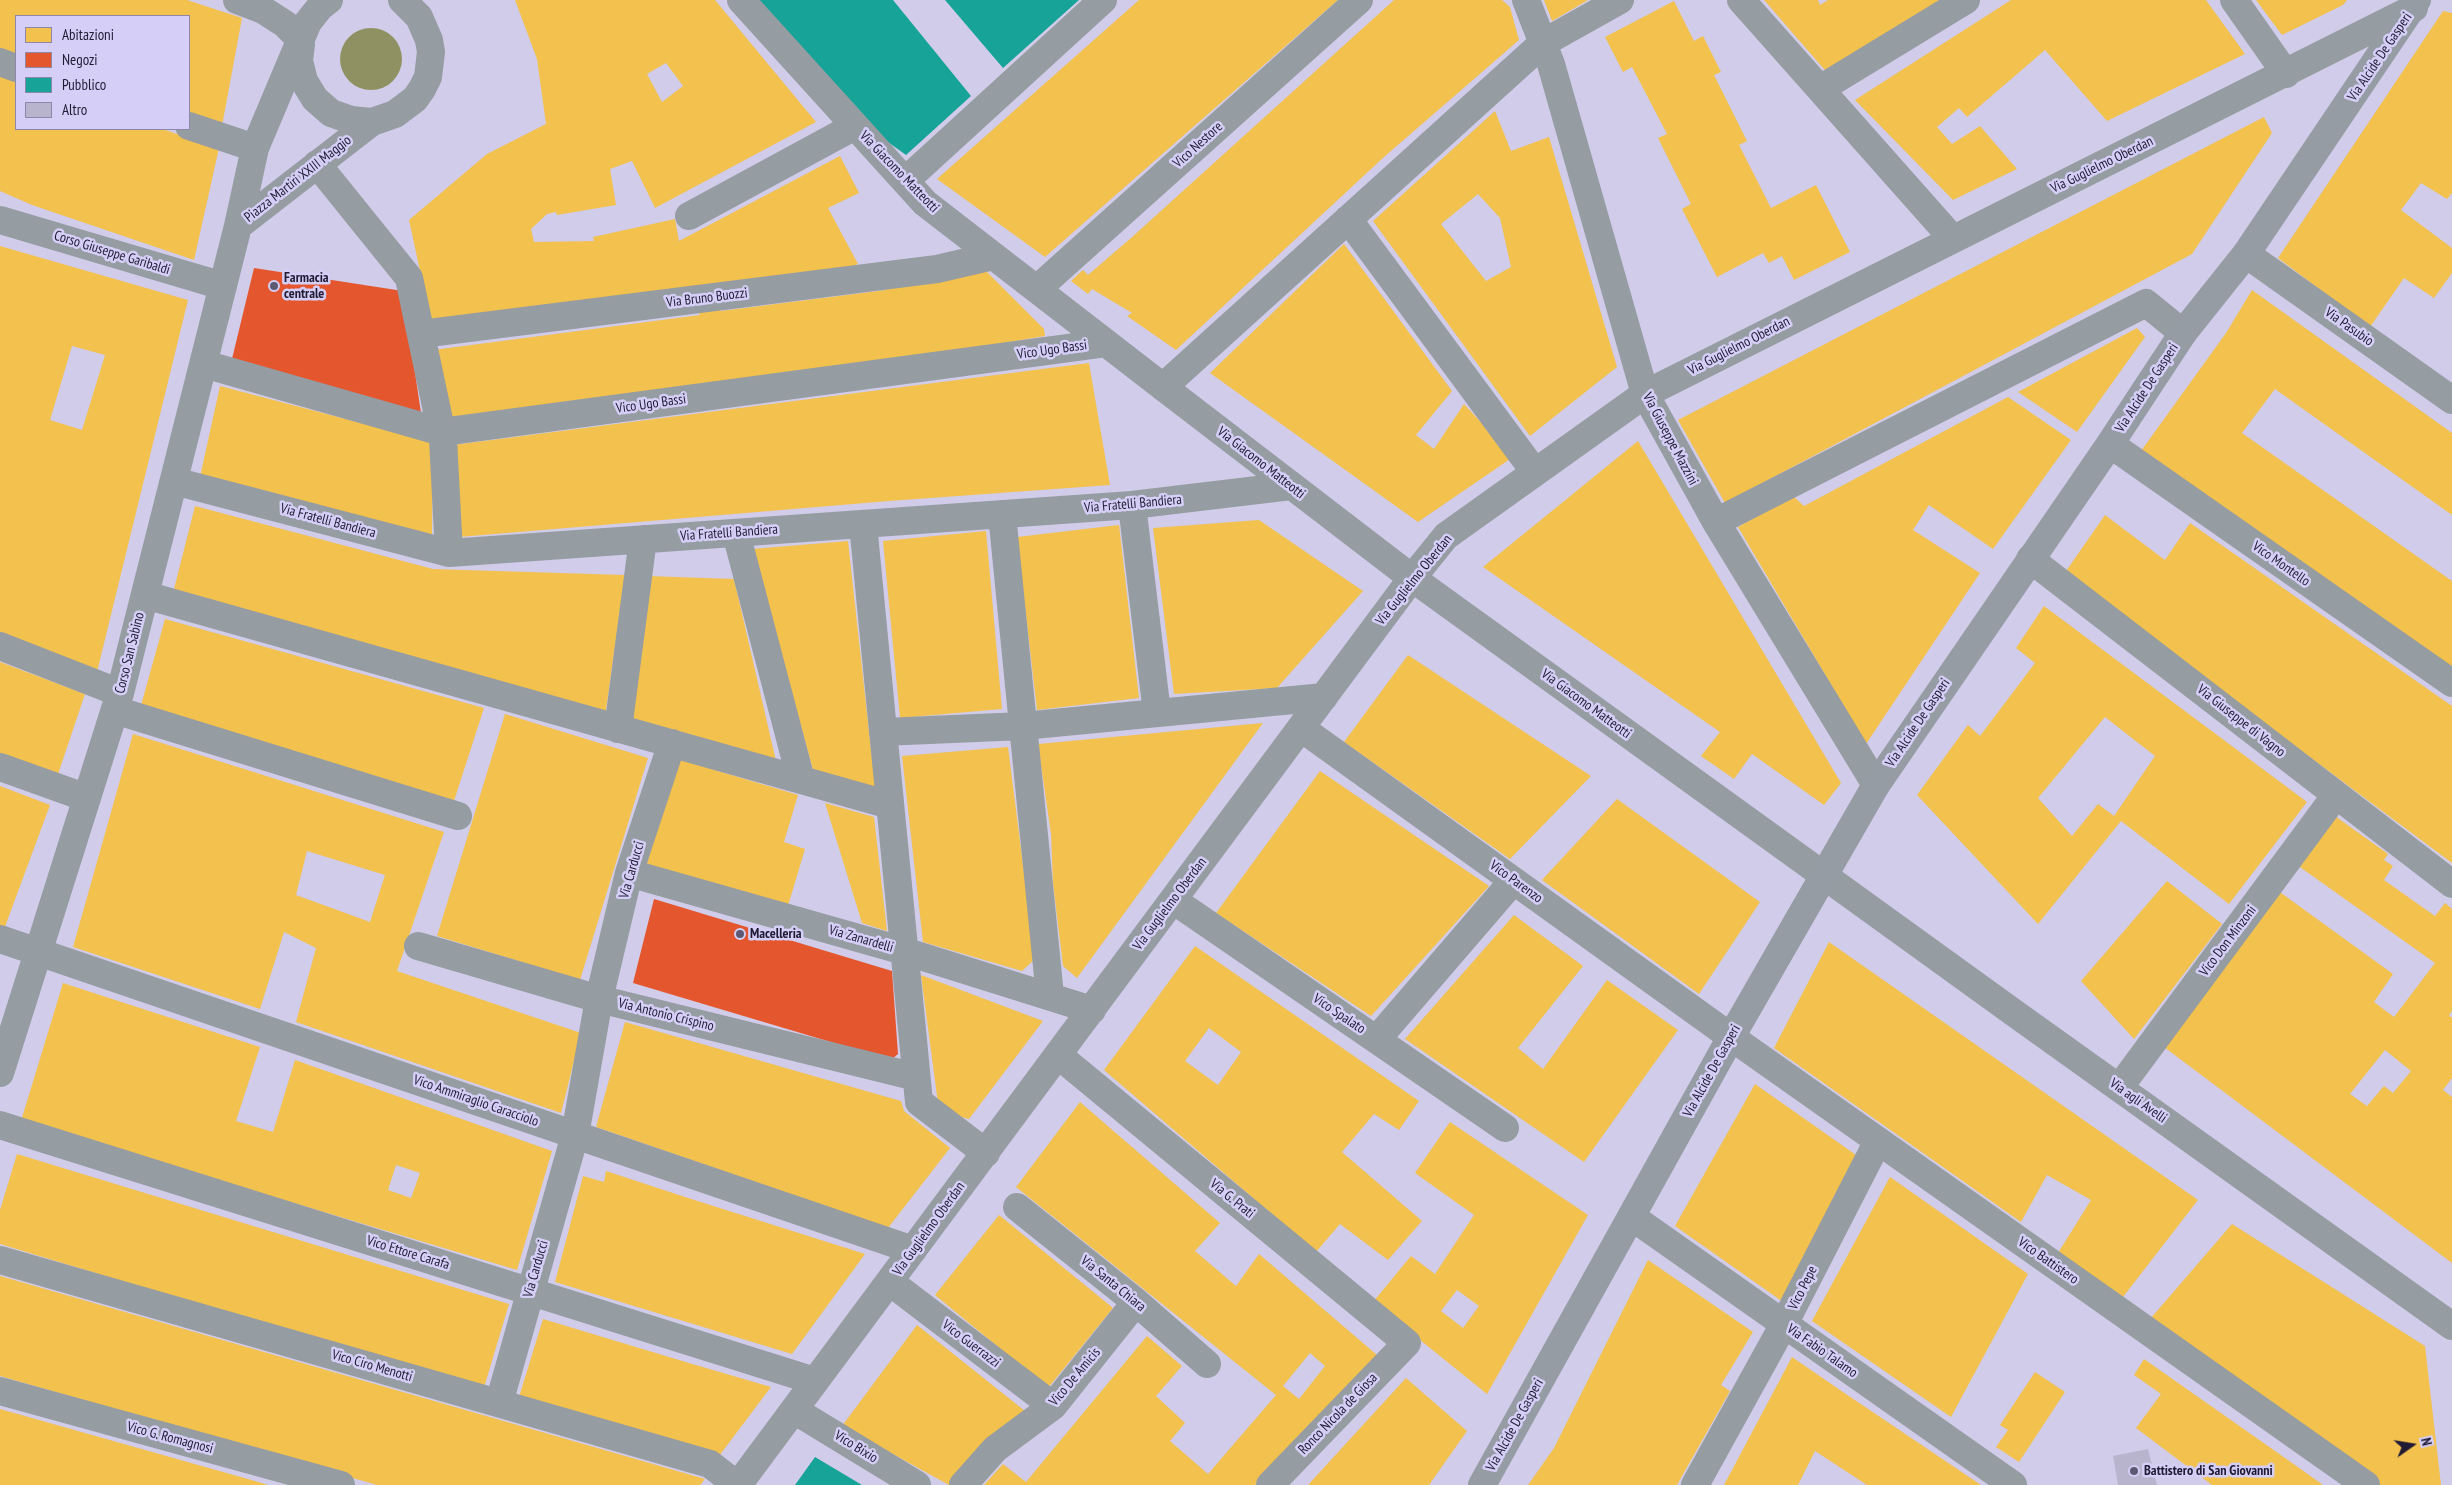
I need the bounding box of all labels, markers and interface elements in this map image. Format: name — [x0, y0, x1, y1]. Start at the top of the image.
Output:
street label: Via Alcide De Gasperi — [2344, 10, 2416, 104]
legend — [15, 15, 190, 130]
text: Abitazioni — [62, 25, 114, 44]
text: Negozi — [62, 50, 98, 69]
text: Pubblico — [62, 75, 106, 94]
text: Altro — [62, 100, 87, 119]
street label: Vico Nestore — [1170, 118, 1226, 172]
street label: Via Giacomo Matteotti — [856, 128, 942, 216]
street label: Piazza Martiri XXIII Maggio — [241, 132, 355, 226]
street label: Via Guglielmo Oberdan — [2048, 133, 2156, 197]
street label: Corso Giuseppe Garibaldi — [52, 227, 172, 279]
place label: Farmacia centrale — [284, 270, 329, 302]
marker: Farmacia centrale — [268, 280, 280, 292]
street label: Via Bruno Buozzi — [666, 285, 748, 311]
street label: Via Pasubio — [2321, 304, 2377, 350]
street label: Via Guglielmo Oberdan — [1685, 313, 1793, 379]
street label: Vico Ugo Bassi — [1016, 337, 1088, 363]
street label: Via Alcide De Gasperi — [2112, 340, 2182, 436]
street label: Via Giuseppe Mazzini — [1639, 390, 1701, 488]
street label: Vico Ugo Bassi — [615, 391, 687, 417]
street label: Via Giacomo Matteotti — [1214, 423, 1308, 503]
street label: Via Fratelli Bandiera — [1083, 491, 1183, 517]
street label: Via Fratelli Bandiera — [278, 500, 378, 542]
street label: Via Fratelli Bandiera — [680, 521, 778, 545]
street label: Via Guglielmo Oberdan — [1372, 531, 1456, 629]
street label: Vico Montello — [2249, 538, 2313, 590]
street label: Corso San Sabino — [112, 611, 148, 695]
street label: Via Giacomo Matteotti — [1538, 666, 1634, 742]
street label: Via Alcide De Gasperi — [1882, 676, 1954, 770]
street label: Via Giuseppe di Vagno — [2194, 681, 2288, 761]
street label: Via Carducci — [616, 839, 648, 901]
street label: Via Guglielmo Oberdan — [1130, 854, 1210, 954]
street label: Vico Parenzo — [1486, 857, 1546, 907]
street label: Vico Don Minzoni — [2196, 902, 2260, 980]
street label: Via Zanardelli — [827, 922, 895, 956]
place label: Macelleria — [750, 926, 802, 942]
marker: Macelleria — [734, 928, 746, 940]
street label: Vico Spalato — [1310, 990, 1368, 1038]
street label: Via Antonio Crispino — [616, 995, 716, 1035]
street label: Via Alcide De Gasperi — [1680, 1022, 1744, 1120]
street label: Vico Ammiraglio Caracciolo — [411, 1072, 541, 1130]
street label: Via agli Avelli — [2106, 1075, 2170, 1127]
street label: Via G. Prati — [1206, 1176, 1258, 1222]
street label: Via Guglielmo Oberdan — [889, 1179, 969, 1279]
street label: Vico Ettore Carafa — [364, 1232, 452, 1274]
street label: Vico Battistero — [2014, 1234, 2082, 1288]
street label: Via Carducci — [520, 1238, 552, 1300]
street label: Via Santa Chiara — [1077, 1253, 1149, 1315]
street label: Vico Pepe — [1785, 1263, 1821, 1313]
street label: Vico Guerrazzi — [939, 1317, 1003, 1371]
street label: Via Fabio Talamo — [1783, 1321, 1861, 1381]
street label: Vico De Amicis — [1046, 1344, 1104, 1410]
street label: Vico Ciro Menotti — [330, 1346, 414, 1386]
street label: Ronco Nicola de Giosa — [1295, 1370, 1381, 1458]
street label: Via Alcide De Gasperi — [1483, 1376, 1547, 1474]
street label: Vico G. Romagnosi — [125, 1418, 215, 1458]
north arrow — [2387, 1420, 2437, 1470]
street label: Vico Bixio — [831, 1427, 881, 1467]
text: N — [2417, 1436, 2436, 1447]
place label: Battistero di San Giovanni — [2144, 1463, 2273, 1479]
marker: Battistero di San Giovanni — [2128, 1465, 2140, 1477]

